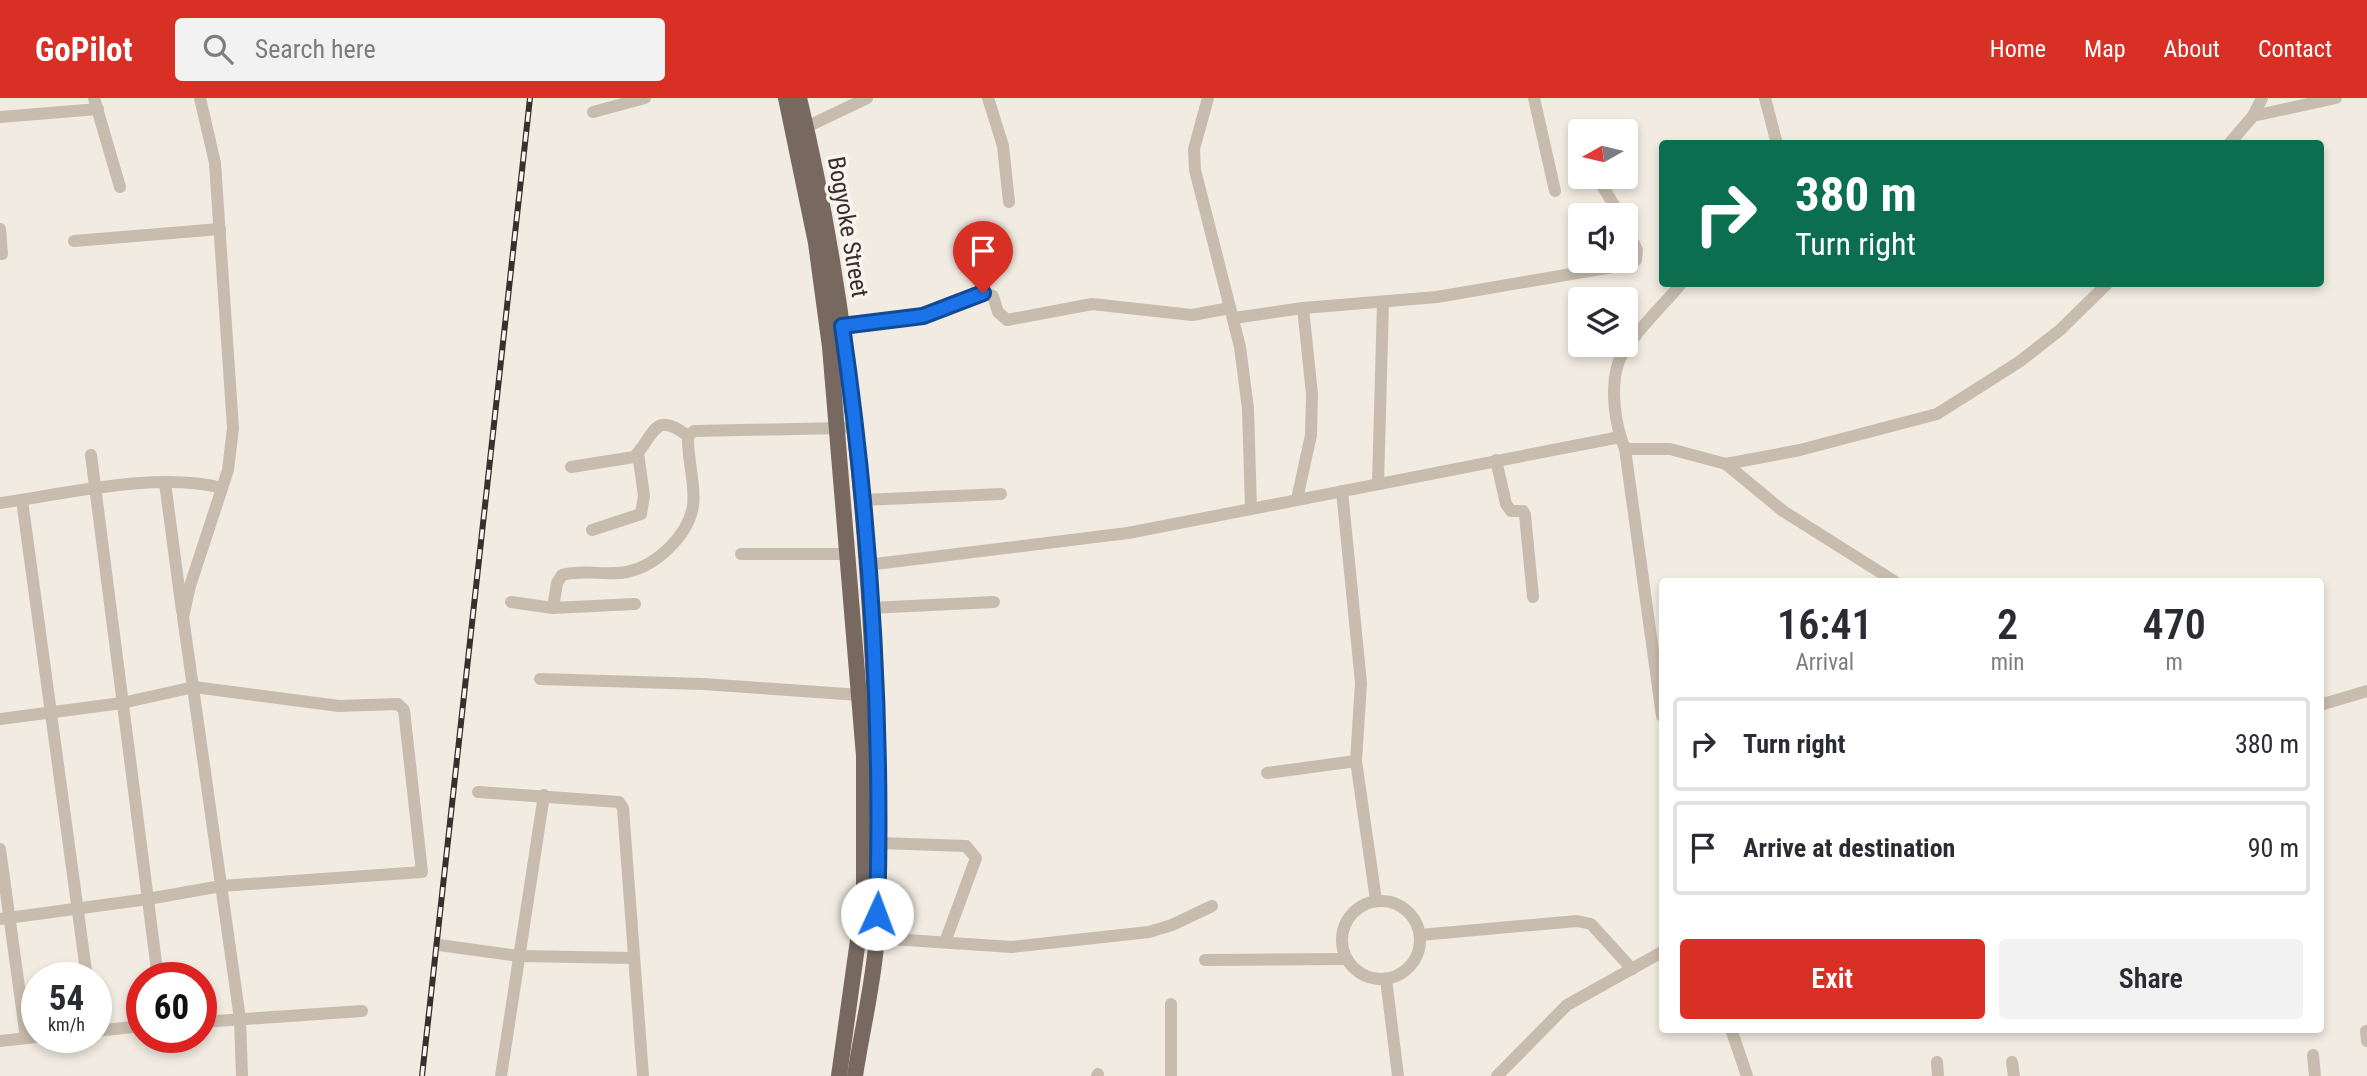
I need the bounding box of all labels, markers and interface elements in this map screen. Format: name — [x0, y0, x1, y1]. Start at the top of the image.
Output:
search box — [175, 18, 665, 81]
text: GoPilot — [35, 30, 133, 69]
icon: search — [199, 30, 237, 68]
text: Search here — [255, 34, 376, 64]
text: Home — [1990, 35, 2046, 63]
text: Map — [2084, 35, 2126, 63]
text: About — [2164, 35, 2220, 63]
text: Contact — [2258, 35, 2332, 63]
north arrow — [1568, 119, 1638, 189]
map controls — [1568, 119, 1638, 357]
street label: Bogyoke Street — [822, 154, 874, 300]
text: 380 m — [1795, 166, 1917, 223]
icon: right — [1680, 168, 1771, 259]
button: sound — [1568, 203, 1638, 273]
pin — [953, 221, 1013, 293]
text: Turn right — [1795, 225, 1916, 263]
icon: arrive — [964, 232, 1002, 270]
button: layers — [1568, 287, 1638, 357]
text: 16:41 — [1777, 600, 1873, 649]
text: 2 — [1997, 600, 2018, 649]
text: 470 — [2143, 600, 2206, 649]
text: Arrival — [1796, 649, 1854, 676]
text: min — [1991, 649, 2024, 676]
text: m — [2166, 649, 2183, 676]
icon: right — [1684, 725, 1722, 763]
text: Turn right — [1743, 729, 1845, 759]
text: 380 m — [2235, 729, 2299, 759]
icon: arrive — [1684, 829, 1722, 867]
text: Arrive at destination — [1743, 833, 1955, 863]
text: 90 m — [2248, 833, 2299, 863]
position arrow — [840, 877, 914, 951]
button: Exit — [1680, 939, 1985, 1019]
button: Share — [1999, 939, 2303, 1019]
speed limit sign: 60 — [126, 962, 217, 1053]
text: 54 — [49, 978, 84, 1019]
text: km/h — [48, 1014, 85, 1035]

